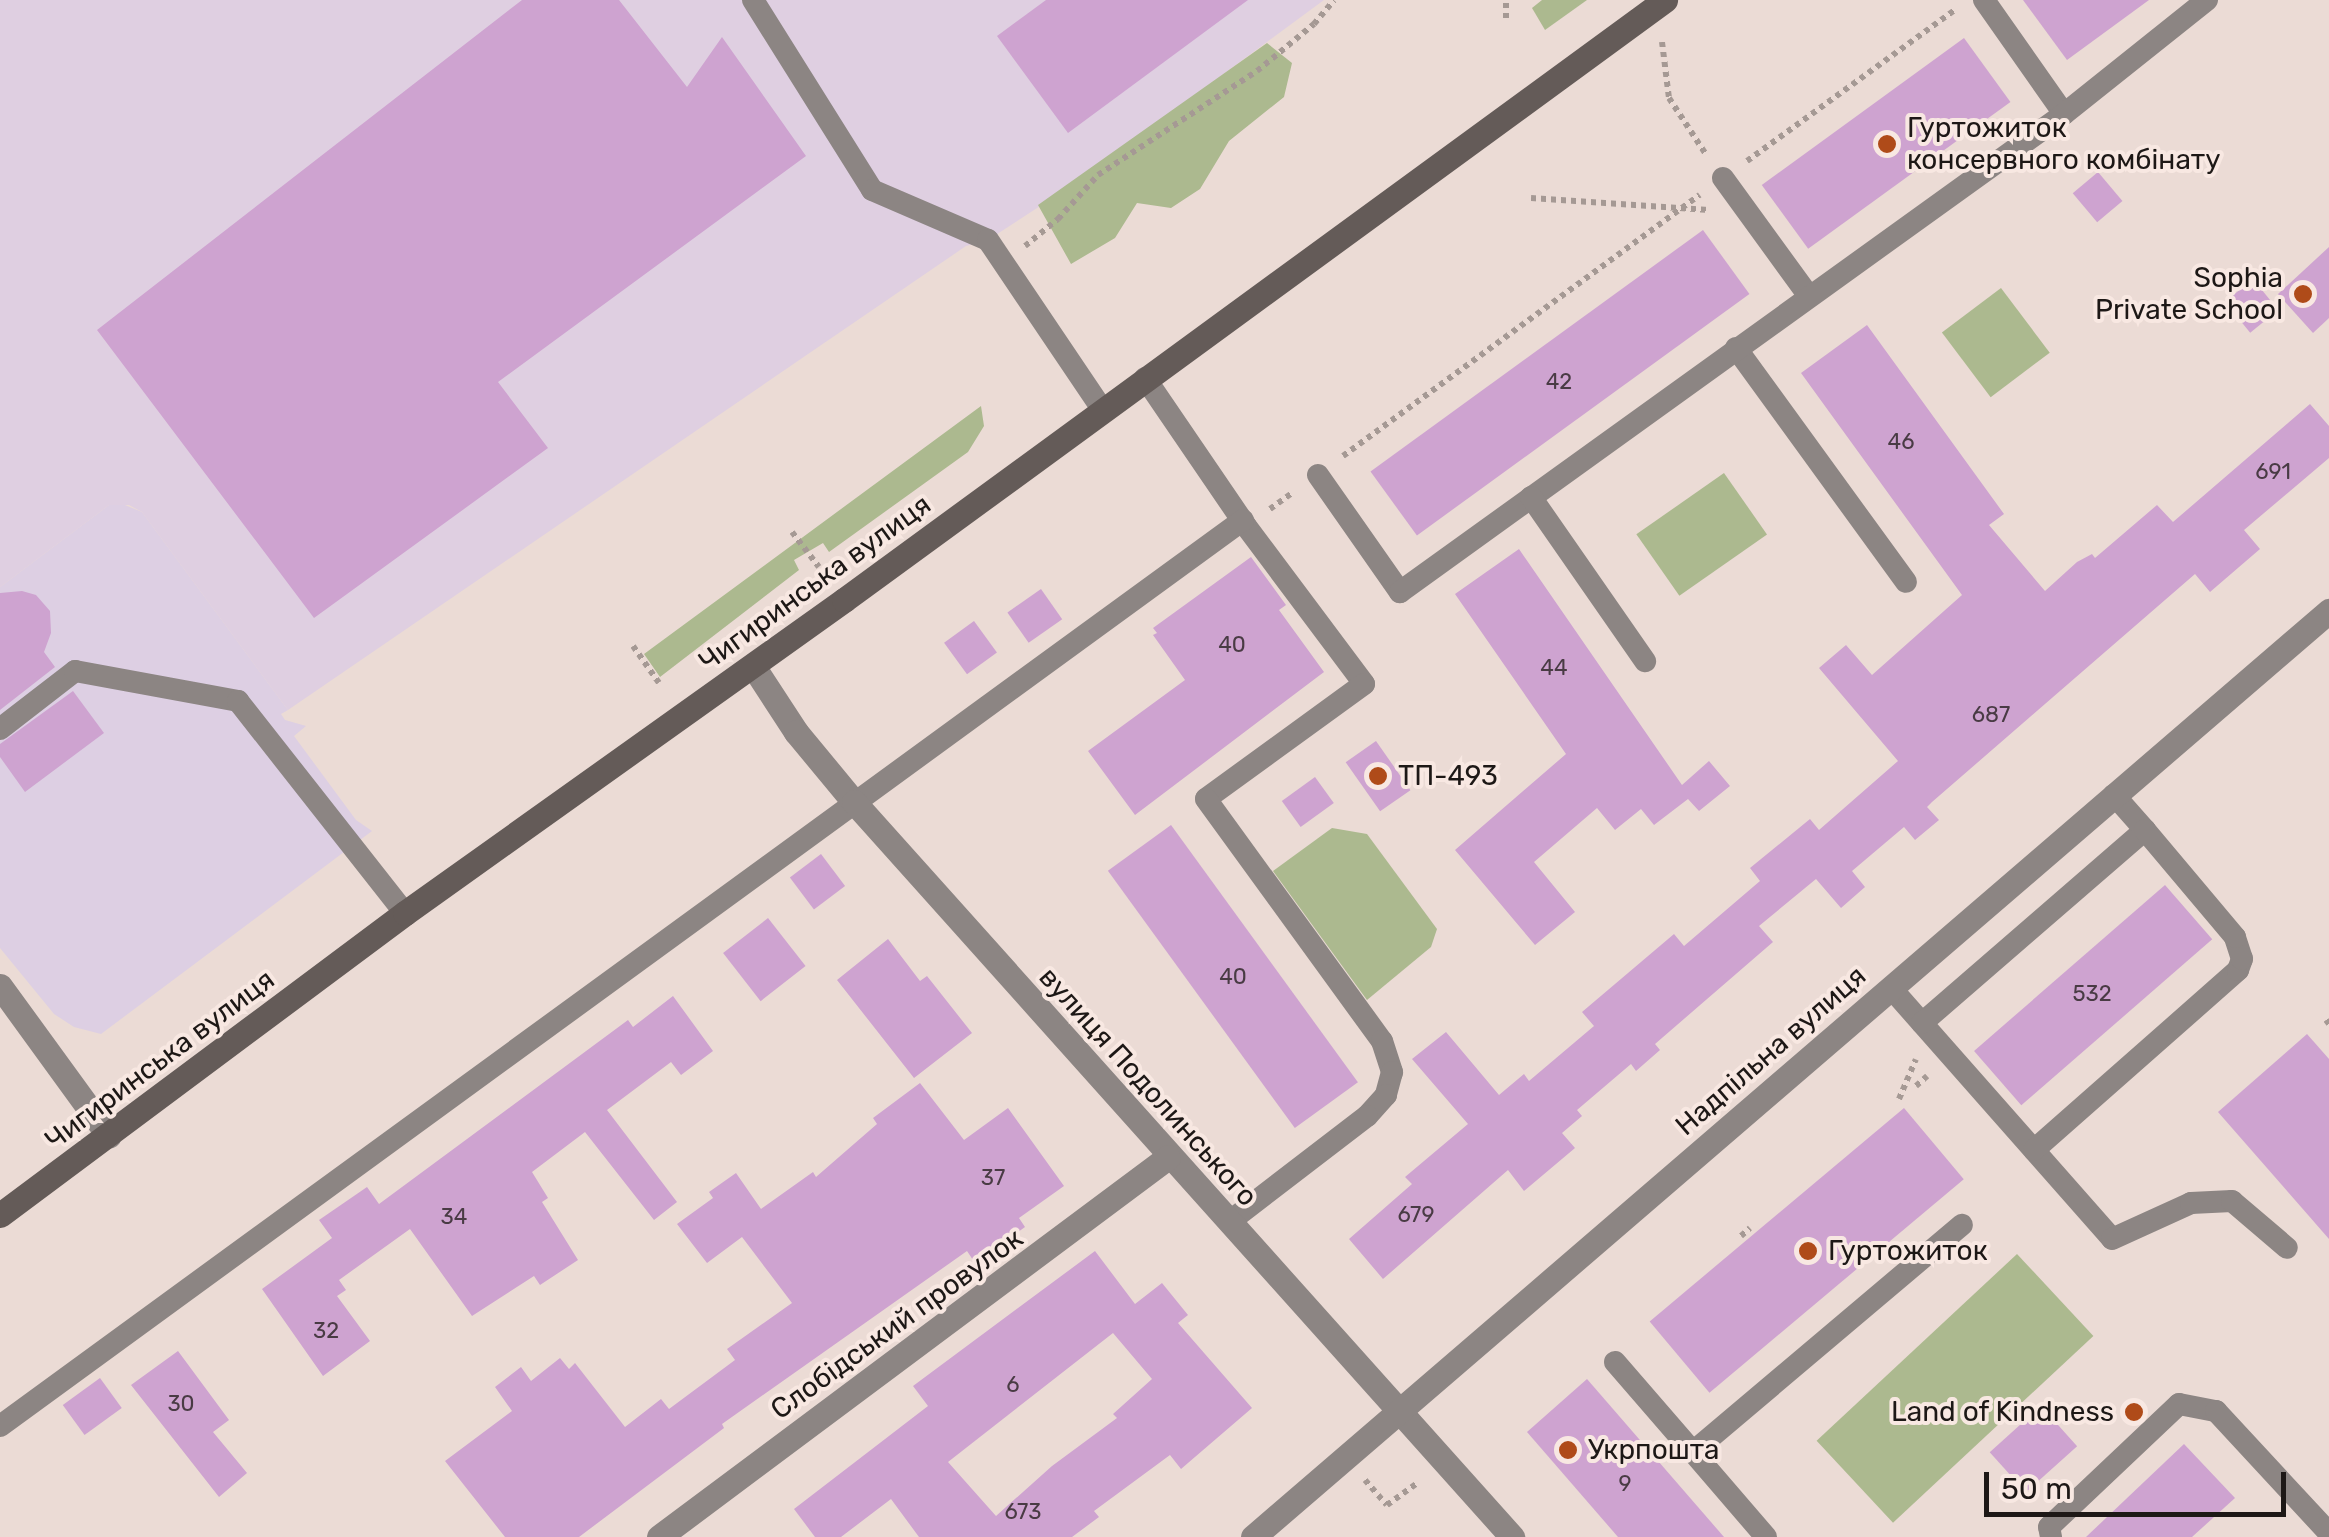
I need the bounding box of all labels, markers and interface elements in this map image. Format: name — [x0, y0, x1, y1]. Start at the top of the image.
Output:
place label: Гуртожиток консервного комбінату — [1907, 111, 2221, 177]
marker: Гуртожиток консервного комбінату — [1876, 133, 1898, 155]
place label: Sophia Private School — [2095, 261, 2283, 327]
marker: Sophia Private School — [2292, 283, 2314, 305]
house number: 42 — [1546, 369, 1572, 395]
house number: 46 — [1888, 429, 1914, 455]
house number: 691 — [2255, 459, 2291, 485]
street label: Чигиринська вулиця — [693, 488, 937, 678]
house number: 40 — [1218, 632, 1246, 658]
house number: 44 — [1540, 655, 1568, 681]
house number: 687 — [1972, 702, 2010, 728]
place label: ТП-493 — [1398, 759, 1498, 793]
marker: ТП-493 — [1367, 765, 1389, 787]
street label: Надпільна вулиця — [1669, 959, 1873, 1143]
street label: вулиця Подолинського — [1032, 961, 1264, 1213]
street label: Чигиринська вулиця — [39, 963, 281, 1157]
house number: 40 — [1219, 964, 1247, 990]
house number: 532 — [2072, 981, 2112, 1007]
house number: 37 — [981, 1165, 1005, 1191]
house number: 679 — [1398, 1202, 1434, 1228]
house number: 34 — [441, 1204, 467, 1230]
street label: Слобідський провулок — [765, 1221, 1029, 1427]
place label: Гуртожиток — [1828, 1234, 1988, 1268]
marker: Гуртожиток — [1797, 1240, 1819, 1262]
house number: 32 — [313, 1318, 339, 1344]
house number: 6 — [1006, 1372, 1020, 1398]
house number: 30 — [167, 1391, 195, 1417]
place label: Land of Kindness — [1890, 1395, 2114, 1429]
marker: Land of Kindness — [2123, 1401, 2145, 1423]
place label: Укрпошта — [1588, 1433, 1720, 1467]
marker: Укрпошта — [1557, 1439, 1579, 1461]
scale bar — [1989, 1452, 2292, 1514]
house number: 9 — [1618, 1471, 1632, 1497]
text: 50 m — [2001, 1471, 2072, 1507]
house number: 673 — [1004, 1499, 1042, 1525]

